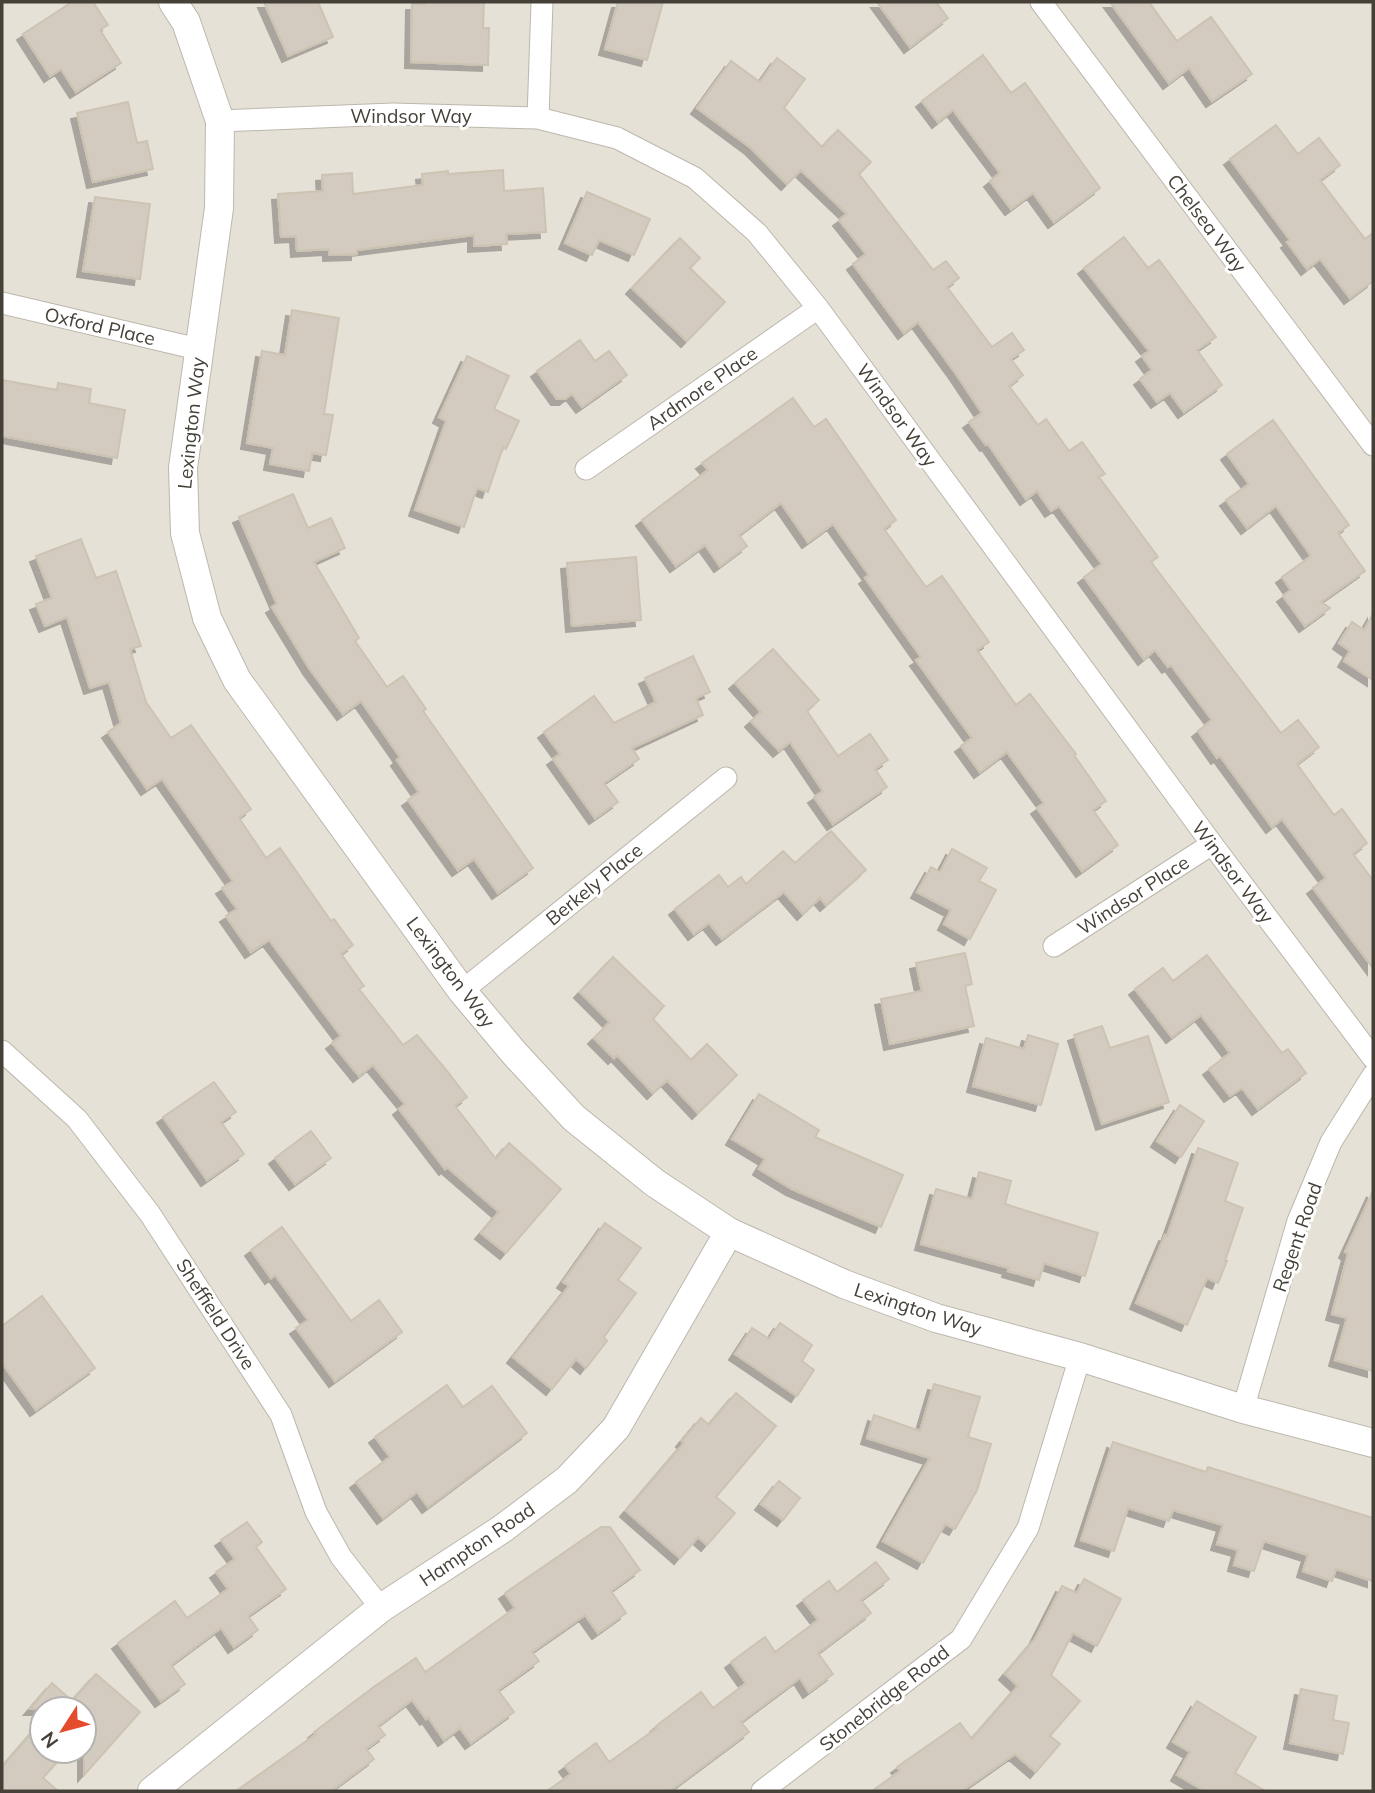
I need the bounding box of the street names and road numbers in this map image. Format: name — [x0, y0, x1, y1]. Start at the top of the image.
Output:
street label: Windsor Way — [350, 104, 472, 128]
street label: Chelsea Way — [1162, 169, 1252, 277]
street label: Oxford Place — [42, 302, 158, 350]
street label: Ardmore Place — [642, 341, 762, 435]
street label: Lexington Way — [172, 356, 210, 490]
street label: Windsor Way — [852, 359, 942, 471]
street label: Windsor Way — [1187, 816, 1279, 928]
street label: Berkely Place — [541, 838, 647, 930]
street label: Windsor Place — [1073, 850, 1193, 940]
street label: Lexington Way — [401, 912, 501, 1032]
street label: Regent Road — [1267, 1179, 1327, 1295]
street label: Sheffield Drive — [171, 1254, 261, 1374]
street label: Lexington Way — [851, 1277, 985, 1341]
street label: Hampton Road — [415, 1497, 539, 1591]
street label: Stonebridge Road — [814, 1640, 954, 1756]

